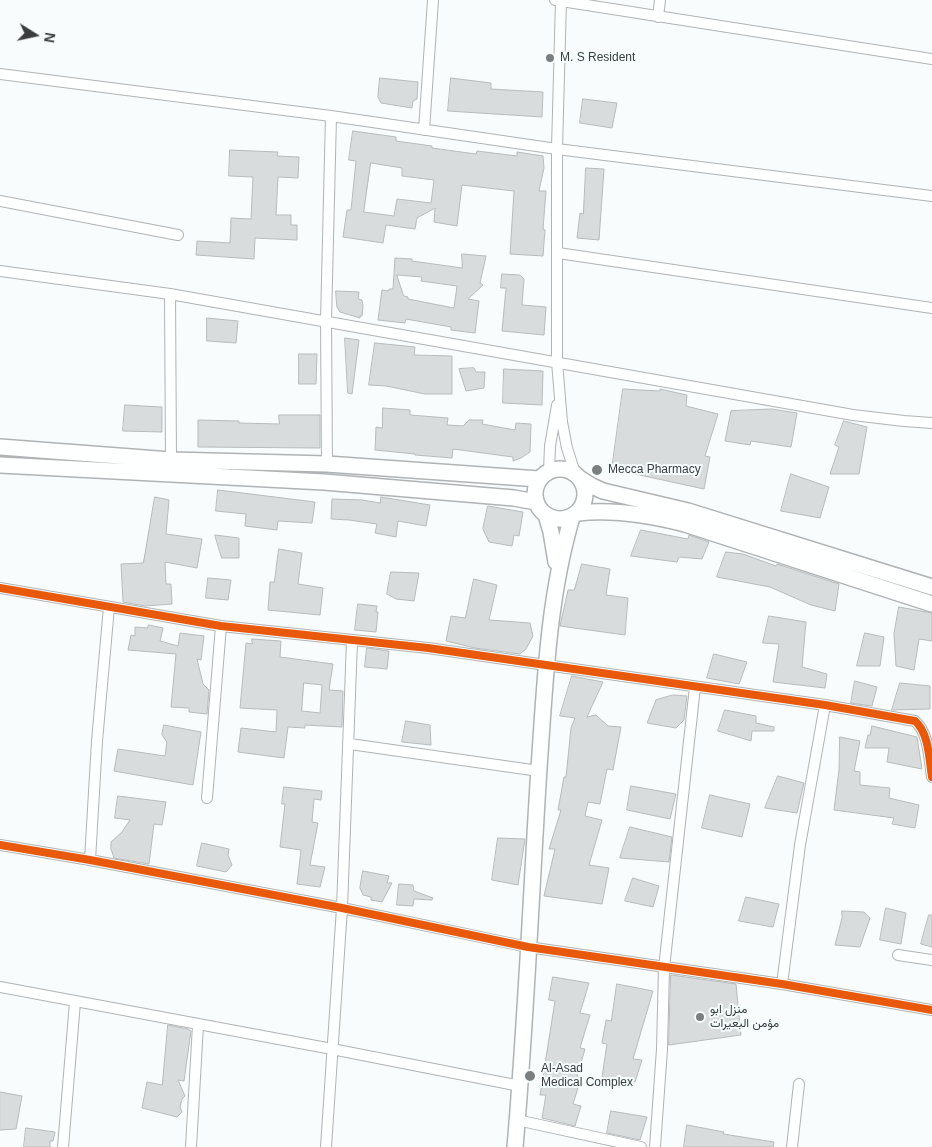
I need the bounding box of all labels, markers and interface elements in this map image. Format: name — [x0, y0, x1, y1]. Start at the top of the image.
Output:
north arrow — [10, 10, 60, 60]
text: N — [41, 31, 59, 44]
place label: M. S Resident — [560, 51, 635, 65]
marker: M. S Resident — [544, 52, 556, 64]
marker: Mecca Pharmacy — [590, 463, 604, 477]
place label: Mecca Pharmacy — [608, 463, 701, 477]
place label: منزل ابو مؤمن البعيرات — [710, 1003, 779, 1031]
marker: منزل ابو مؤمن البعيرات — [694, 1011, 706, 1023]
place label: Al-Asad Medical Complex — [541, 1062, 633, 1090]
marker: Al-Asad Medical Complex — [523, 1069, 537, 1083]

